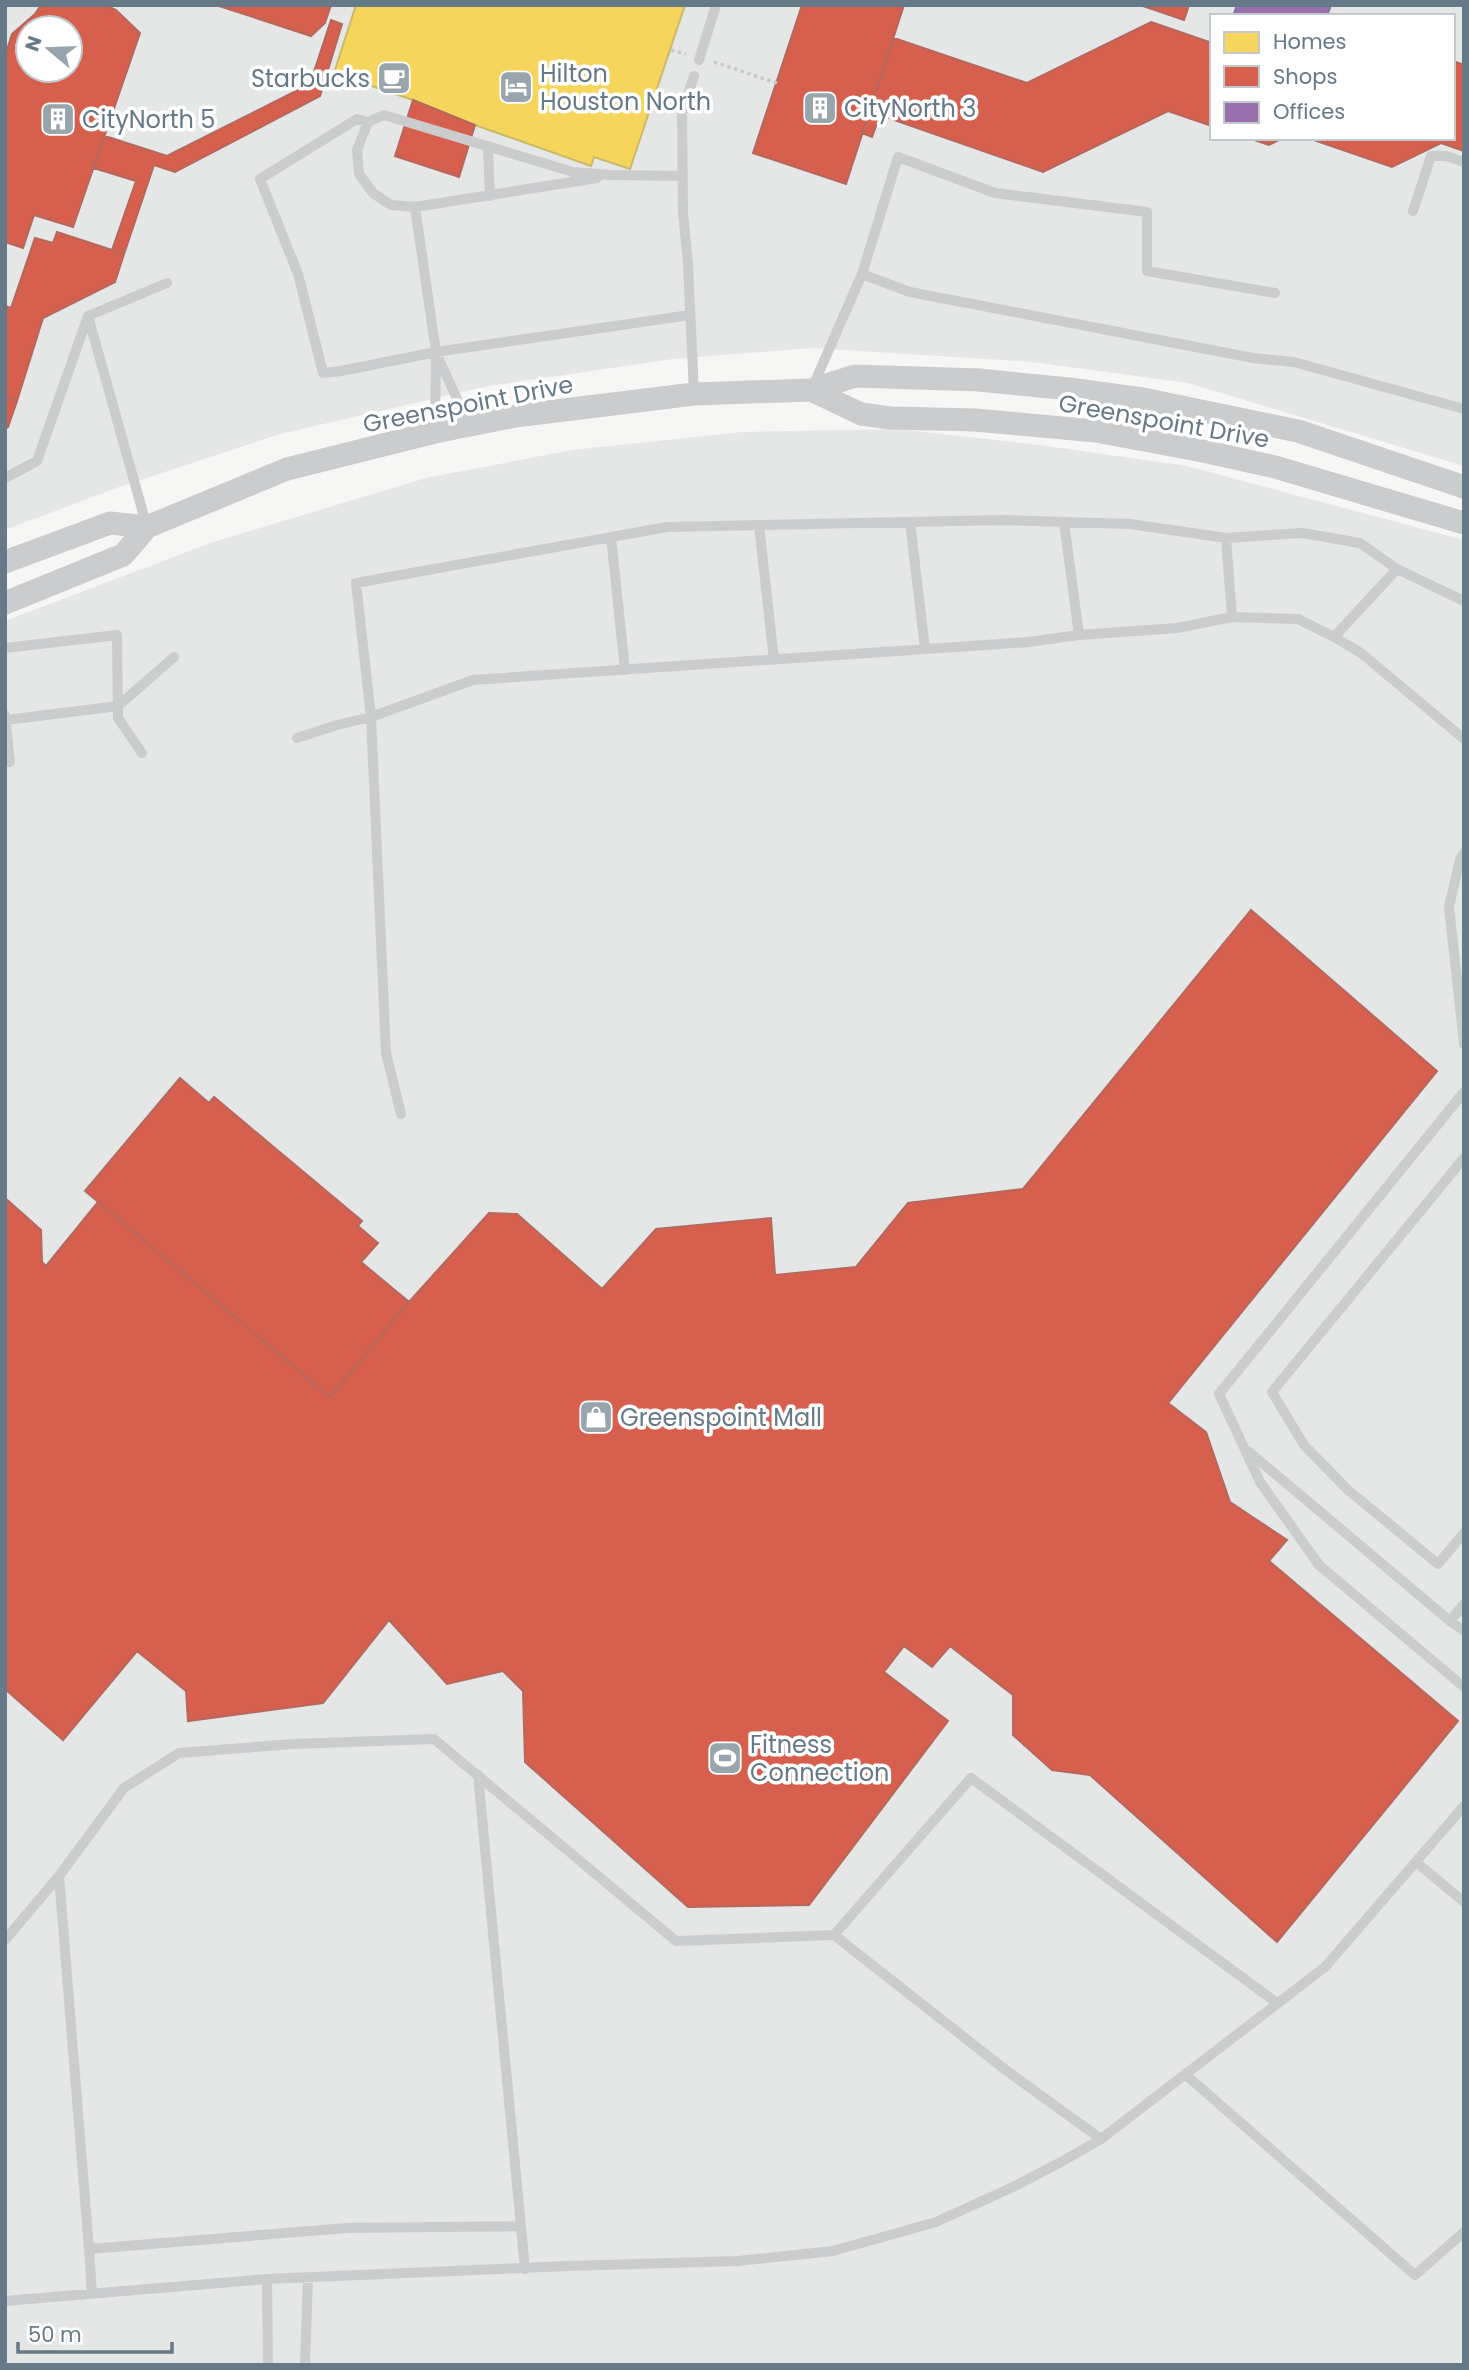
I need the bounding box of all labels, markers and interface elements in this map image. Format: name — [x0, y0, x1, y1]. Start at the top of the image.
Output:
north arrow — [14, 14, 84, 84]
legend — [1210, 14, 1455, 140]
text: Homes — [1273, 27, 1347, 56]
text: N — [18, 32, 48, 55]
place label: Hilton Houston North — [540, 57, 711, 118]
cafe icon: Starbucks — [375, 59, 413, 97]
place label: Starbucks — [251, 62, 370, 95]
text: Shops — [1273, 62, 1337, 91]
hotel icon: Hilton Houston North — [497, 68, 535, 106]
building icon: CityNorth 3 — [801, 89, 839, 127]
place label: CityNorth 3 — [844, 92, 977, 125]
text: Offices — [1273, 97, 1345, 126]
building icon: CityNorth 5 — [39, 100, 77, 138]
place label: CityNorth 5 — [82, 103, 215, 136]
street label: Greenspoint Drive — [360, 367, 576, 441]
street label: Greenspoint Drive — [1056, 386, 1272, 456]
shop icon: Greenspoint Mall — [577, 1398, 615, 1436]
place label: Greenspoint Mall — [620, 1401, 822, 1434]
place label: Fitness Connection — [750, 1728, 889, 1789]
sports icon: Fitness Connection — [706, 1739, 744, 1777]
scale bar — [18, 2310, 172, 2354]
text: 50 m — [28, 2320, 82, 2349]

